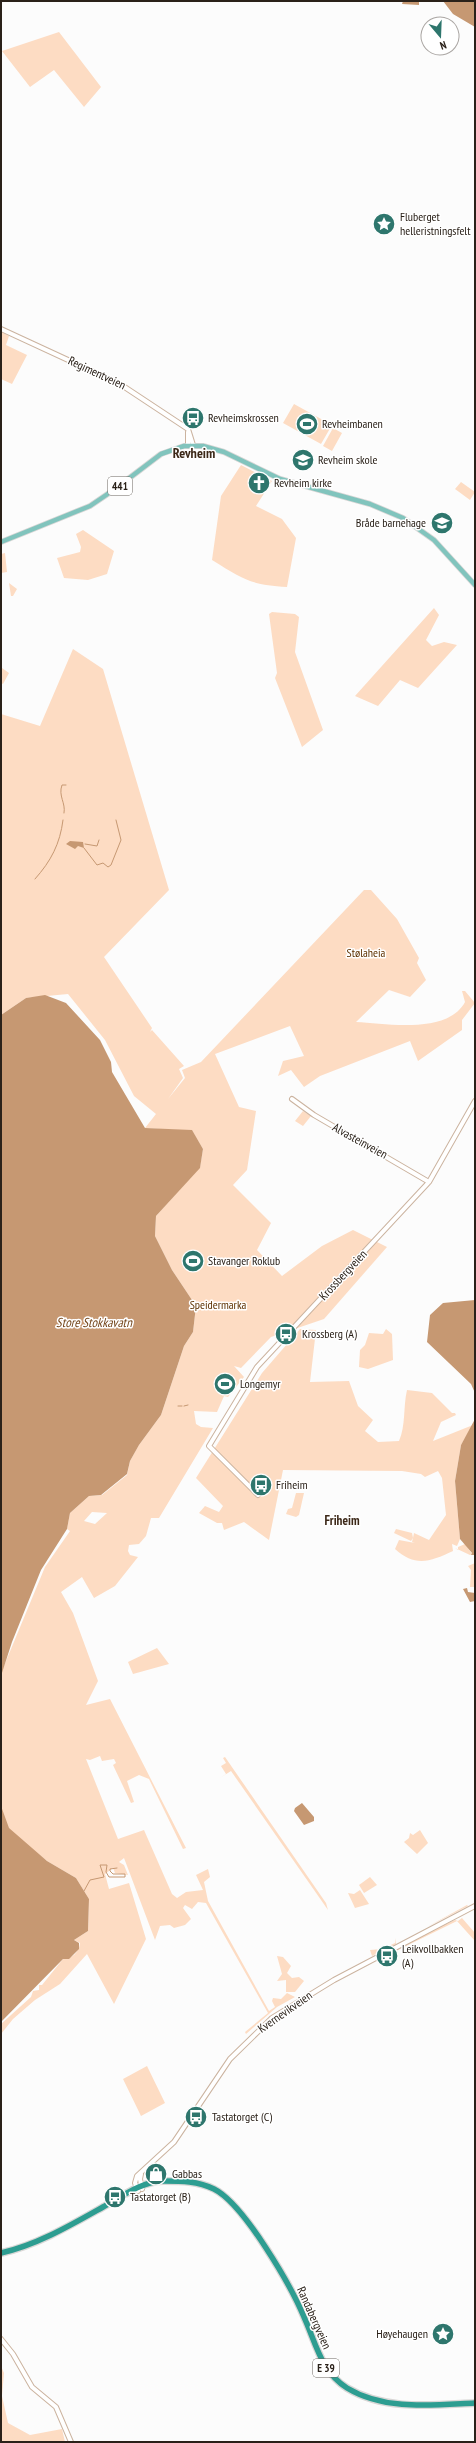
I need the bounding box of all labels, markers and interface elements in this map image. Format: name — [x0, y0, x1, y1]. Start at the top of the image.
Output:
north arrow — [420, 16, 460, 56]
text: N — [438, 38, 448, 53]
place label: Fluberget helleristningsfelt — [400, 209, 471, 238]
place icon: Fluberget helleristningsfelt — [371, 211, 397, 237]
street label: Regimentveien — [66, 353, 128, 392]
bus stop icon: Revheimskrossen — [180, 405, 206, 431]
place label: Revheimskrossen — [208, 410, 279, 425]
sports icon: Revheimbanen — [294, 411, 320, 437]
place label: Revheimbanen — [322, 416, 383, 431]
district label: Revheim — [173, 444, 215, 462]
school or university icon: Revheim skole — [290, 447, 316, 473]
place label: Revheim skole — [318, 452, 377, 467]
church icon: Revheim kirke — [246, 470, 272, 496]
place label: Revheim kirke — [274, 475, 332, 490]
road number: 441 — [108, 477, 132, 495]
school or university icon: Bråde barnehage — [429, 510, 455, 536]
place label: Bråde barnehage — [356, 515, 426, 530]
park label: Stølaheia — [347, 945, 386, 960]
street label: Alvasteinveien — [330, 1119, 390, 1162]
street label: Krossbergveien — [316, 1246, 370, 1303]
sports icon: Stavanger Roklub — [180, 1248, 206, 1274]
place label: Stavanger Roklub — [208, 1253, 280, 1268]
park label: Speidermarka — [190, 1297, 247, 1312]
water label: Store Stokkavatn — [56, 1314, 133, 1331]
bus stop icon: Krossberg (A) — [273, 1321, 299, 1347]
place label: Krossberg (A) — [302, 1326, 357, 1341]
sports icon: Longemyr — [212, 1371, 238, 1397]
place label: Longemyr — [240, 1376, 281, 1391]
bus stop icon: Friheim — [248, 1472, 274, 1498]
place label: Friheim — [276, 1477, 308, 1492]
district label: Friheim — [324, 1512, 360, 1529]
place label: Leikvollbakken (A) — [402, 1941, 464, 1970]
bus stop icon: Leikvollbakken (A) — [374, 1943, 400, 1969]
street label: Kvernevikveien — [255, 1987, 315, 2036]
bus stop icon: Tastatorget (C) — [183, 2104, 209, 2130]
place label: Tastatorget (C) — [212, 2109, 272, 2124]
shop icon: Gabbas — [143, 2161, 169, 2187]
place label: Gabbas — [172, 2166, 202, 2181]
bus stop icon: Tastatorget (B) — [102, 2184, 128, 2210]
place label: Tastatorget (B) — [130, 2189, 190, 2204]
street label: Randabergveien — [294, 2284, 335, 2351]
place icon: Høyehaugen — [430, 2321, 456, 2347]
place label: Høyehaugen — [376, 2326, 428, 2341]
road number: E 39 — [313, 2359, 339, 2377]

